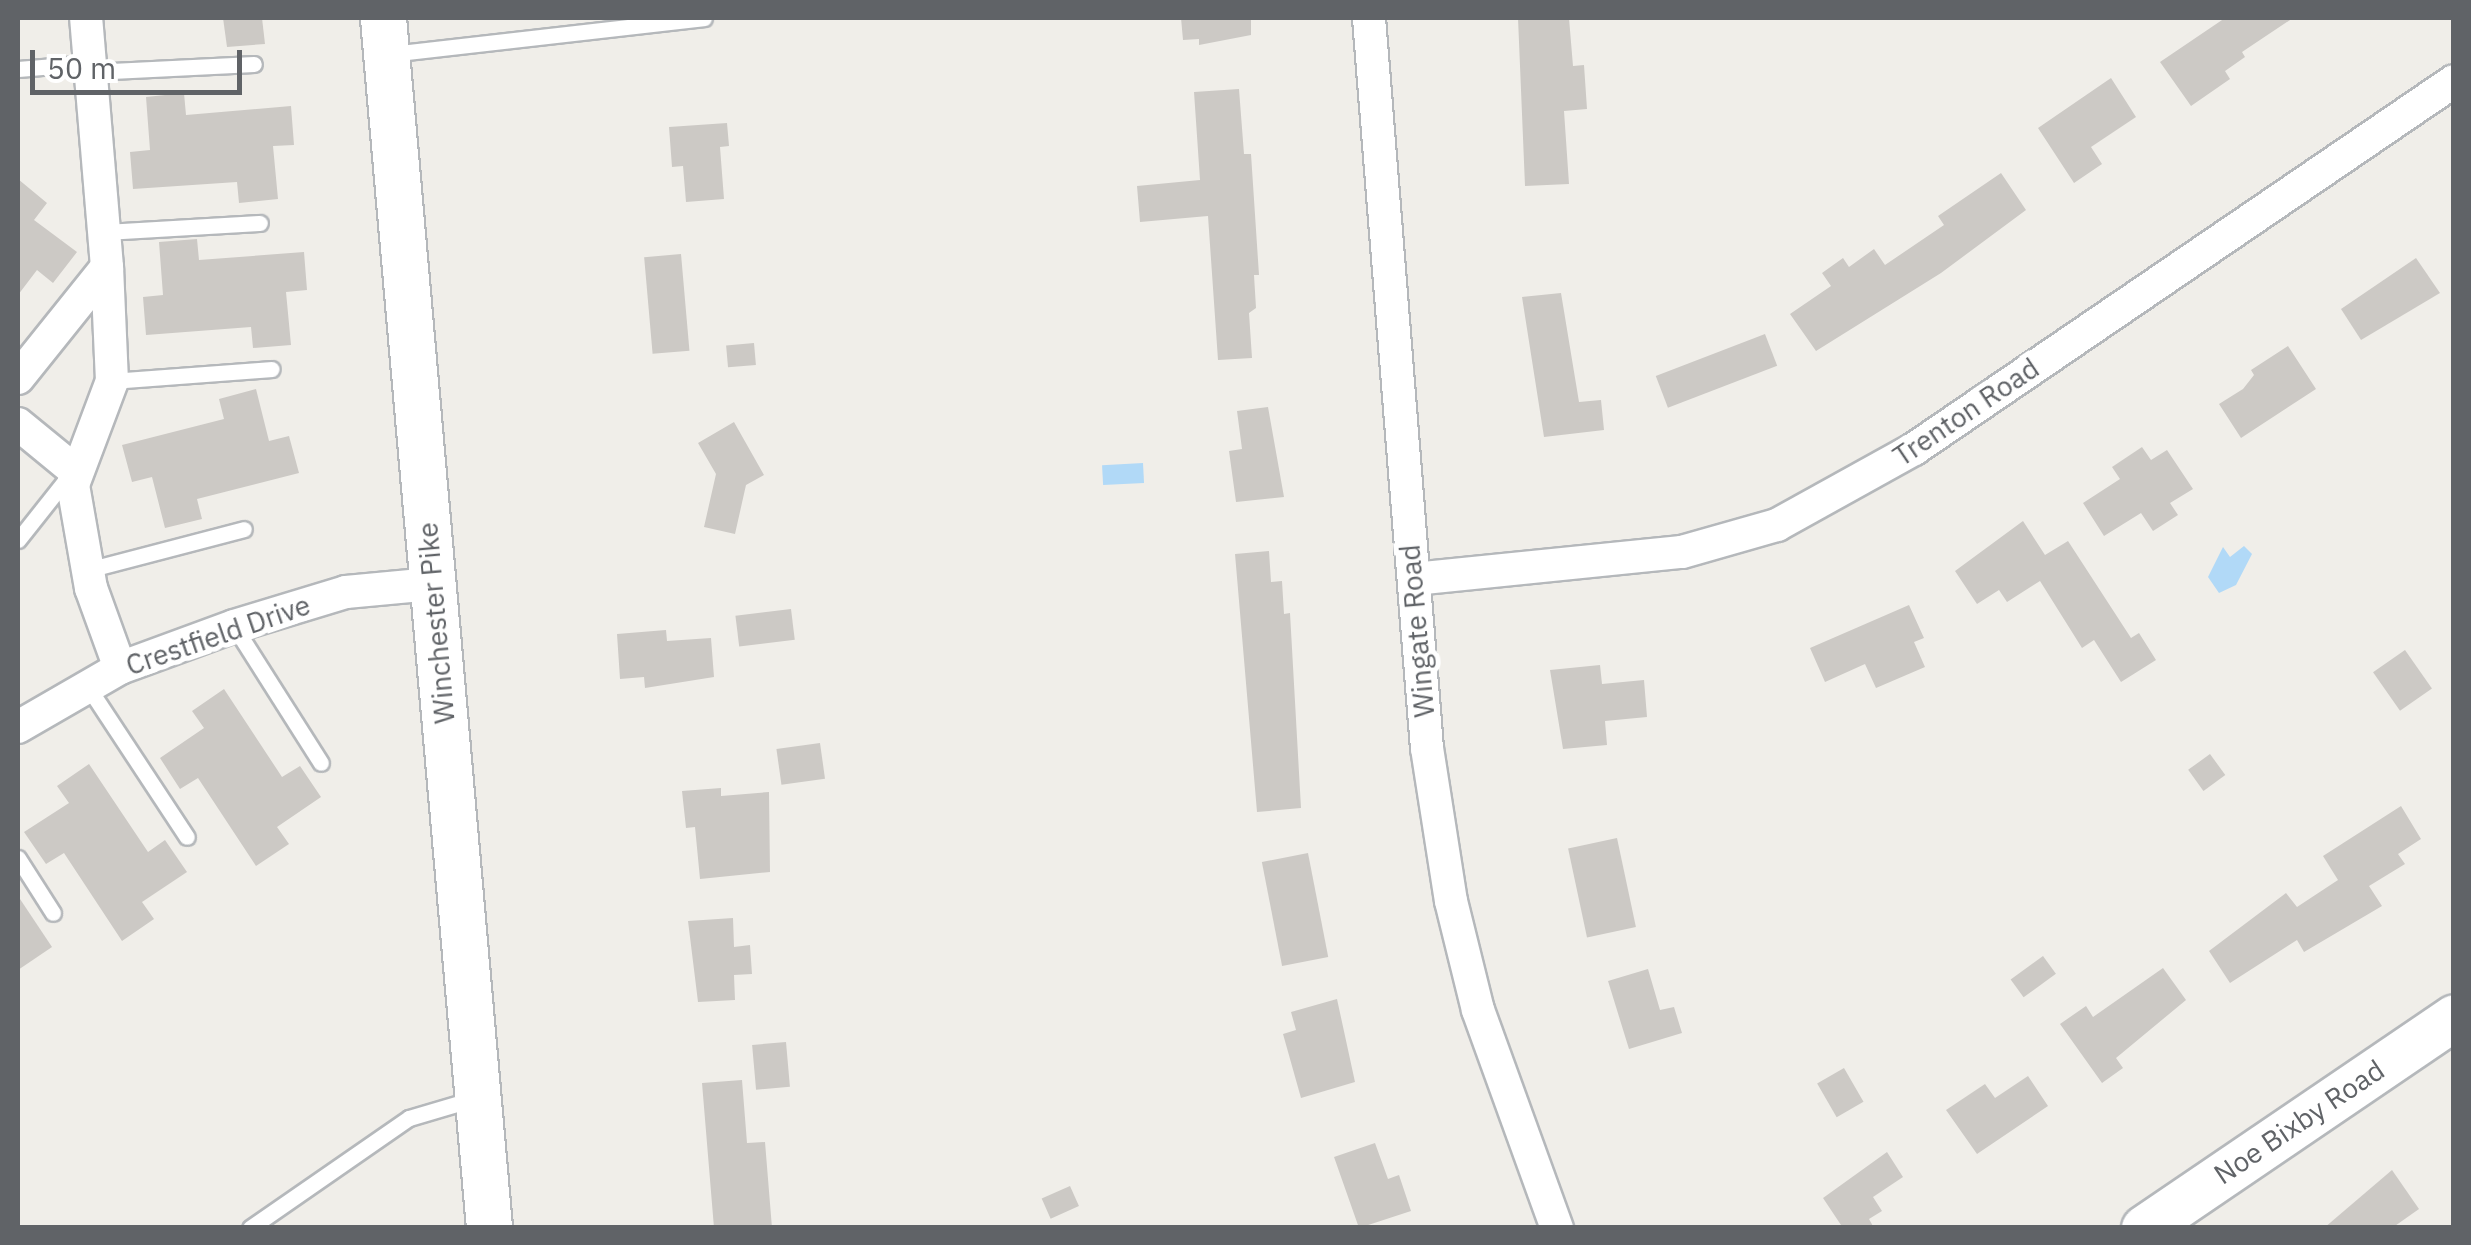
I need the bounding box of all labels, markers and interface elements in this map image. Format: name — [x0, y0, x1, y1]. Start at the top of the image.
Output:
scale bar — [35, 30, 248, 92]
text: 50 m — [47, 48, 116, 87]
street label: Trenton Road — [1887, 351, 2045, 473]
street label: Winchester Pike — [410, 521, 462, 725]
street label: Wingate Road — [1393, 543, 1441, 719]
street label: Crestfield Drive — [121, 588, 315, 682]
street label: Noe Bixby Road — [2208, 1053, 2390, 1191]

